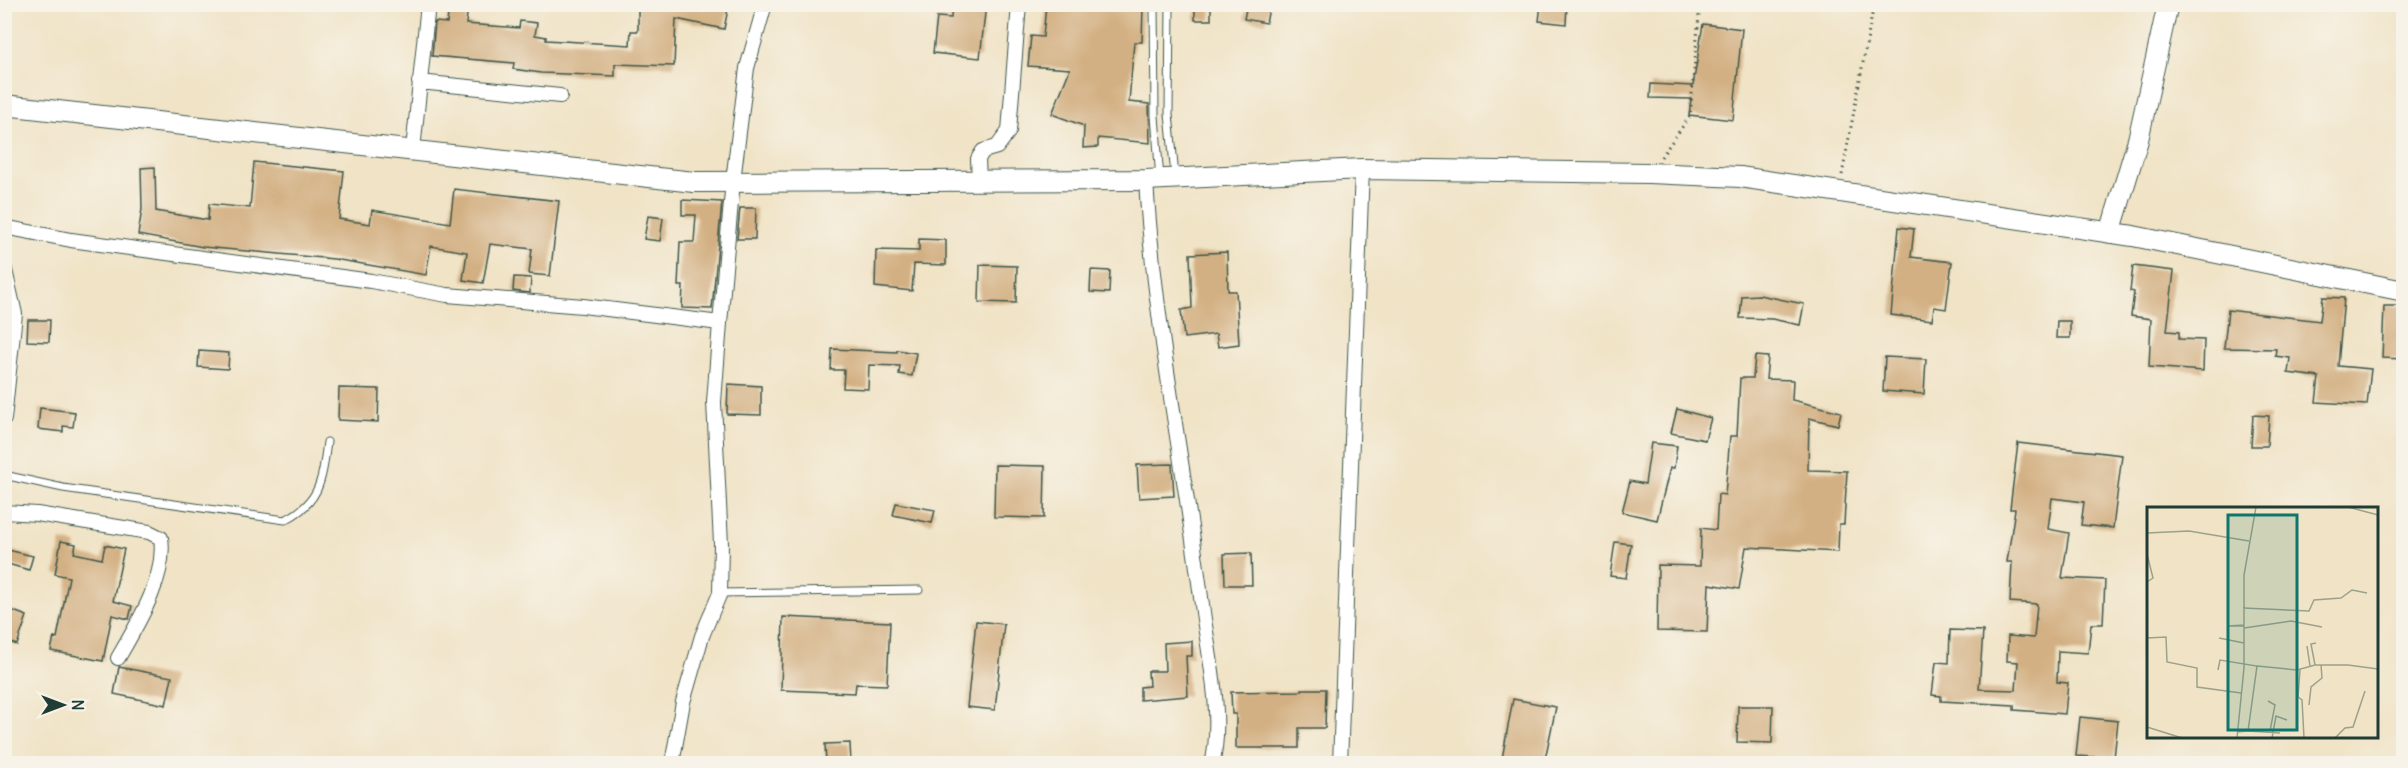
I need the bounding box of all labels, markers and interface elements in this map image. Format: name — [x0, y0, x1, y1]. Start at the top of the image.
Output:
inset map — [2147, 507, 2378, 738]
north arrow — [33, 675, 93, 735]
text: N — [68, 699, 88, 711]

